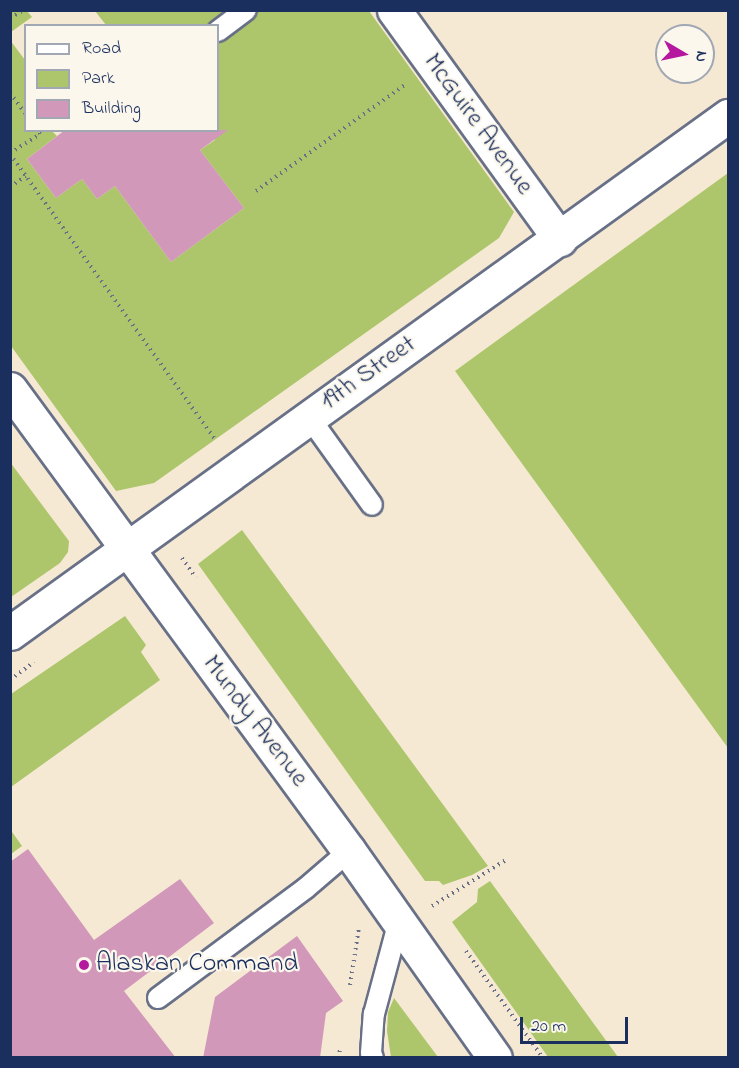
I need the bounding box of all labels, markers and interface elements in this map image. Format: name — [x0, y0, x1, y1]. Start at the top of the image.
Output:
legend — [24, 24, 219, 132]
north arrow — [655, 24, 715, 84]
text: Road — [82, 36, 121, 62]
street label: McGuire Avenue — [415, 48, 539, 202]
text: N — [688, 49, 714, 64]
text: Park — [82, 66, 115, 92]
text: Building — [82, 96, 141, 122]
street label: 19th Street — [315, 330, 423, 418]
street label: Mundy Avenue — [194, 650, 314, 794]
place label: Alaskan Command — [96, 949, 298, 981]
marker: Alaskan Command — [77, 958, 91, 972]
scale bar — [523, 1005, 631, 1043]
text: 20 m — [531, 1014, 566, 1040]

